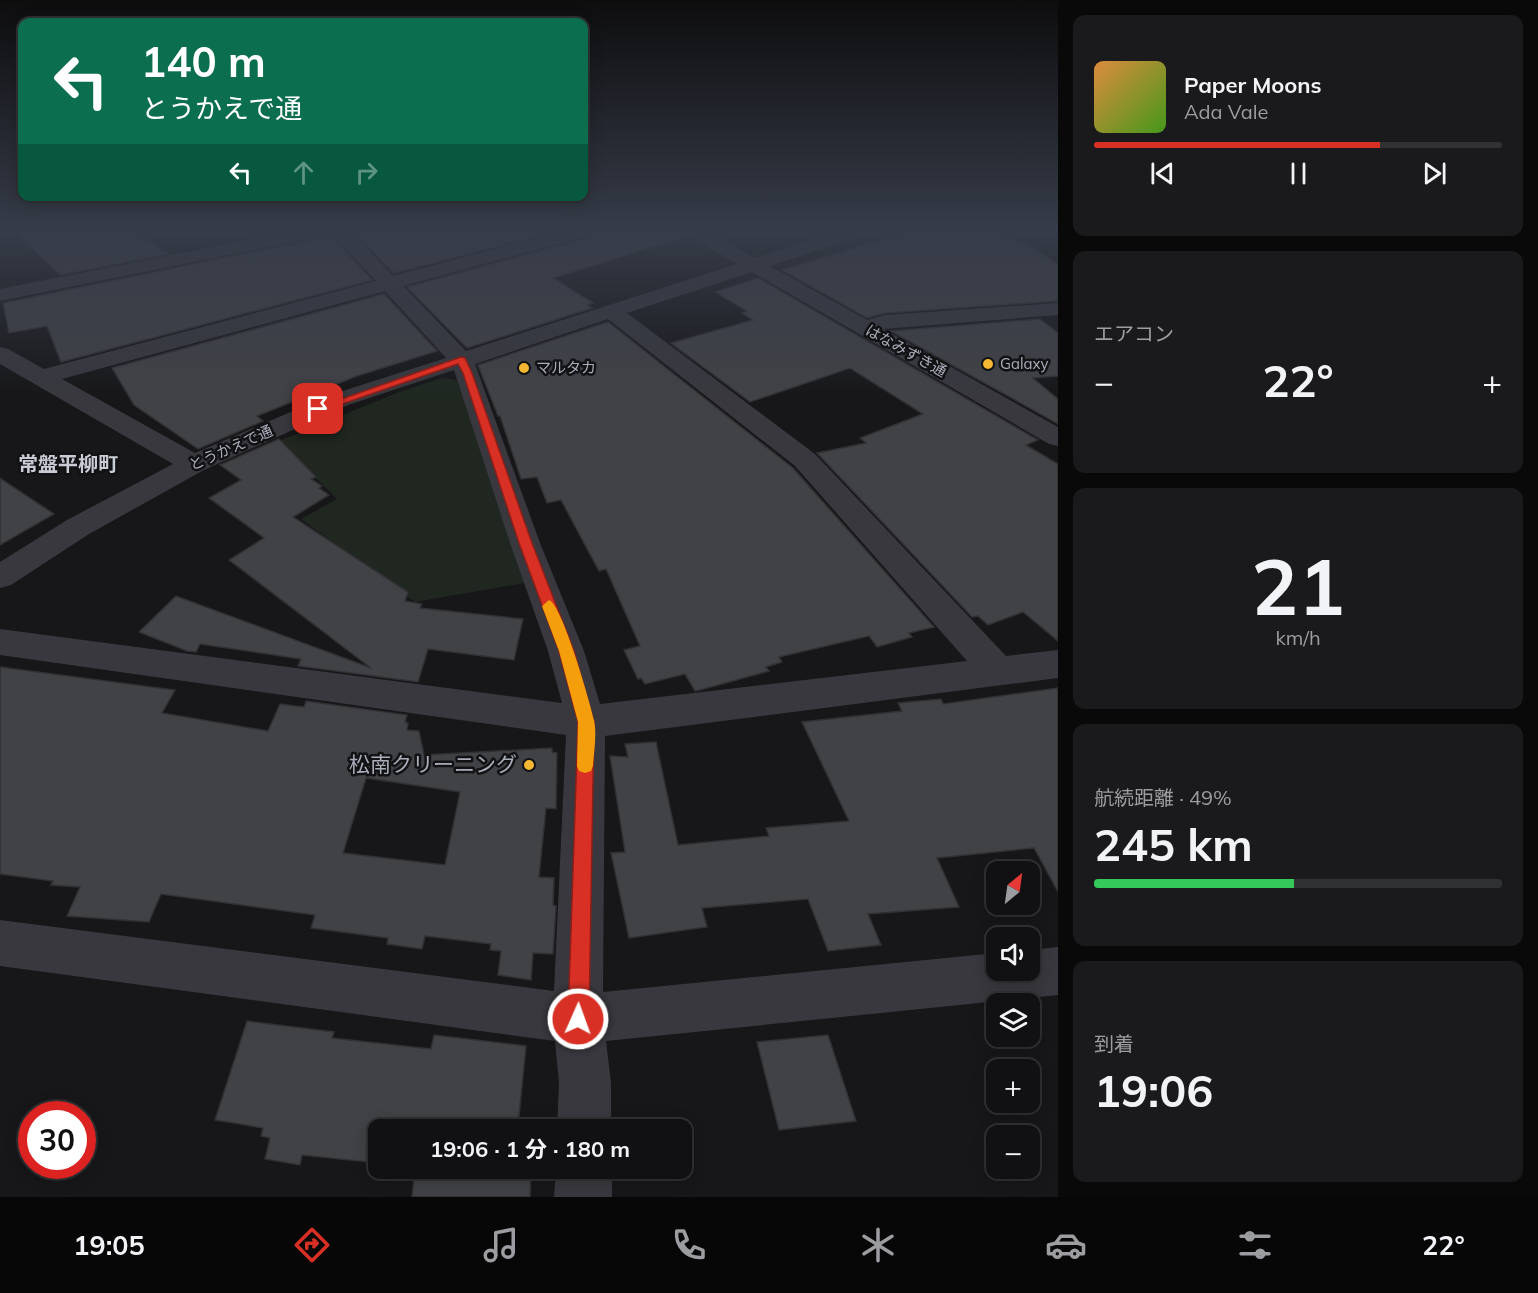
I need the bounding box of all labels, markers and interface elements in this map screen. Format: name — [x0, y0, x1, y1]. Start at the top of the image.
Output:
text: 140 m — [141, 35, 266, 88]
icon: left — [42, 42, 120, 120]
text: Paper Moons — [1184, 71, 1322, 99]
text: とうかえで通 — [141, 91, 302, 125]
text: Ada Vale — [1184, 99, 1268, 124]
icon: left — [224, 156, 257, 189]
icon: ahead — [287, 156, 320, 189]
icon: right — [350, 156, 383, 189]
icon: previous — [1146, 157, 1179, 190]
icon: pause — [1282, 157, 1315, 190]
icon: next — [1418, 157, 1451, 190]
street label: はなみずき通 — [862, 320, 950, 381]
text: エアコン — [1094, 321, 1174, 346]
text: 22° — [1262, 352, 1334, 408]
place label: Galaxy — [1000, 354, 1048, 373]
marker: Galaxy — [981, 357, 995, 371]
place label: マルタカ — [536, 358, 596, 377]
marker: マルタカ — [517, 361, 531, 375]
text: − — [1094, 361, 1114, 402]
text: + — [1482, 361, 1502, 402]
pin — [292, 383, 343, 434]
icon: arrive — [301, 392, 334, 425]
street label: とうかえで通 — [186, 421, 276, 474]
district label: 常盤平柳町 — [18, 451, 118, 476]
text: 21 — [1251, 537, 1345, 635]
text: km/h — [1275, 625, 1321, 650]
place label: 松南クリーニング — [349, 751, 517, 777]
marker: 松南クリーニング — [522, 758, 536, 772]
text: 航続距離 · 49% — [1094, 785, 1232, 810]
text: 245 km — [1094, 816, 1253, 872]
north arrow — [986, 861, 1040, 915]
map controls — [986, 861, 1040, 1179]
button: sound — [986, 927, 1040, 981]
position arrow — [546, 987, 610, 1051]
button: layers — [986, 993, 1040, 1047]
text: 到着 — [1094, 1031, 1134, 1056]
button: + — [986, 1059, 1040, 1113]
text: 19:06 — [1094, 1062, 1213, 1118]
speed limit sign: 30 — [18, 1101, 96, 1179]
button: − — [986, 1125, 1040, 1179]
text: 19:06 · 1 分 · 180 m — [430, 1135, 630, 1163]
icon: directions — [291, 1224, 333, 1266]
icon: music — [480, 1224, 522, 1266]
icon: phone — [668, 1224, 710, 1266]
icon: climate — [857, 1224, 899, 1266]
icon: car — [1045, 1224, 1087, 1266]
icon: filters — [1234, 1224, 1276, 1266]
text: 19:05 — [73, 1228, 145, 1262]
text: 22° — [1422, 1228, 1465, 1262]

